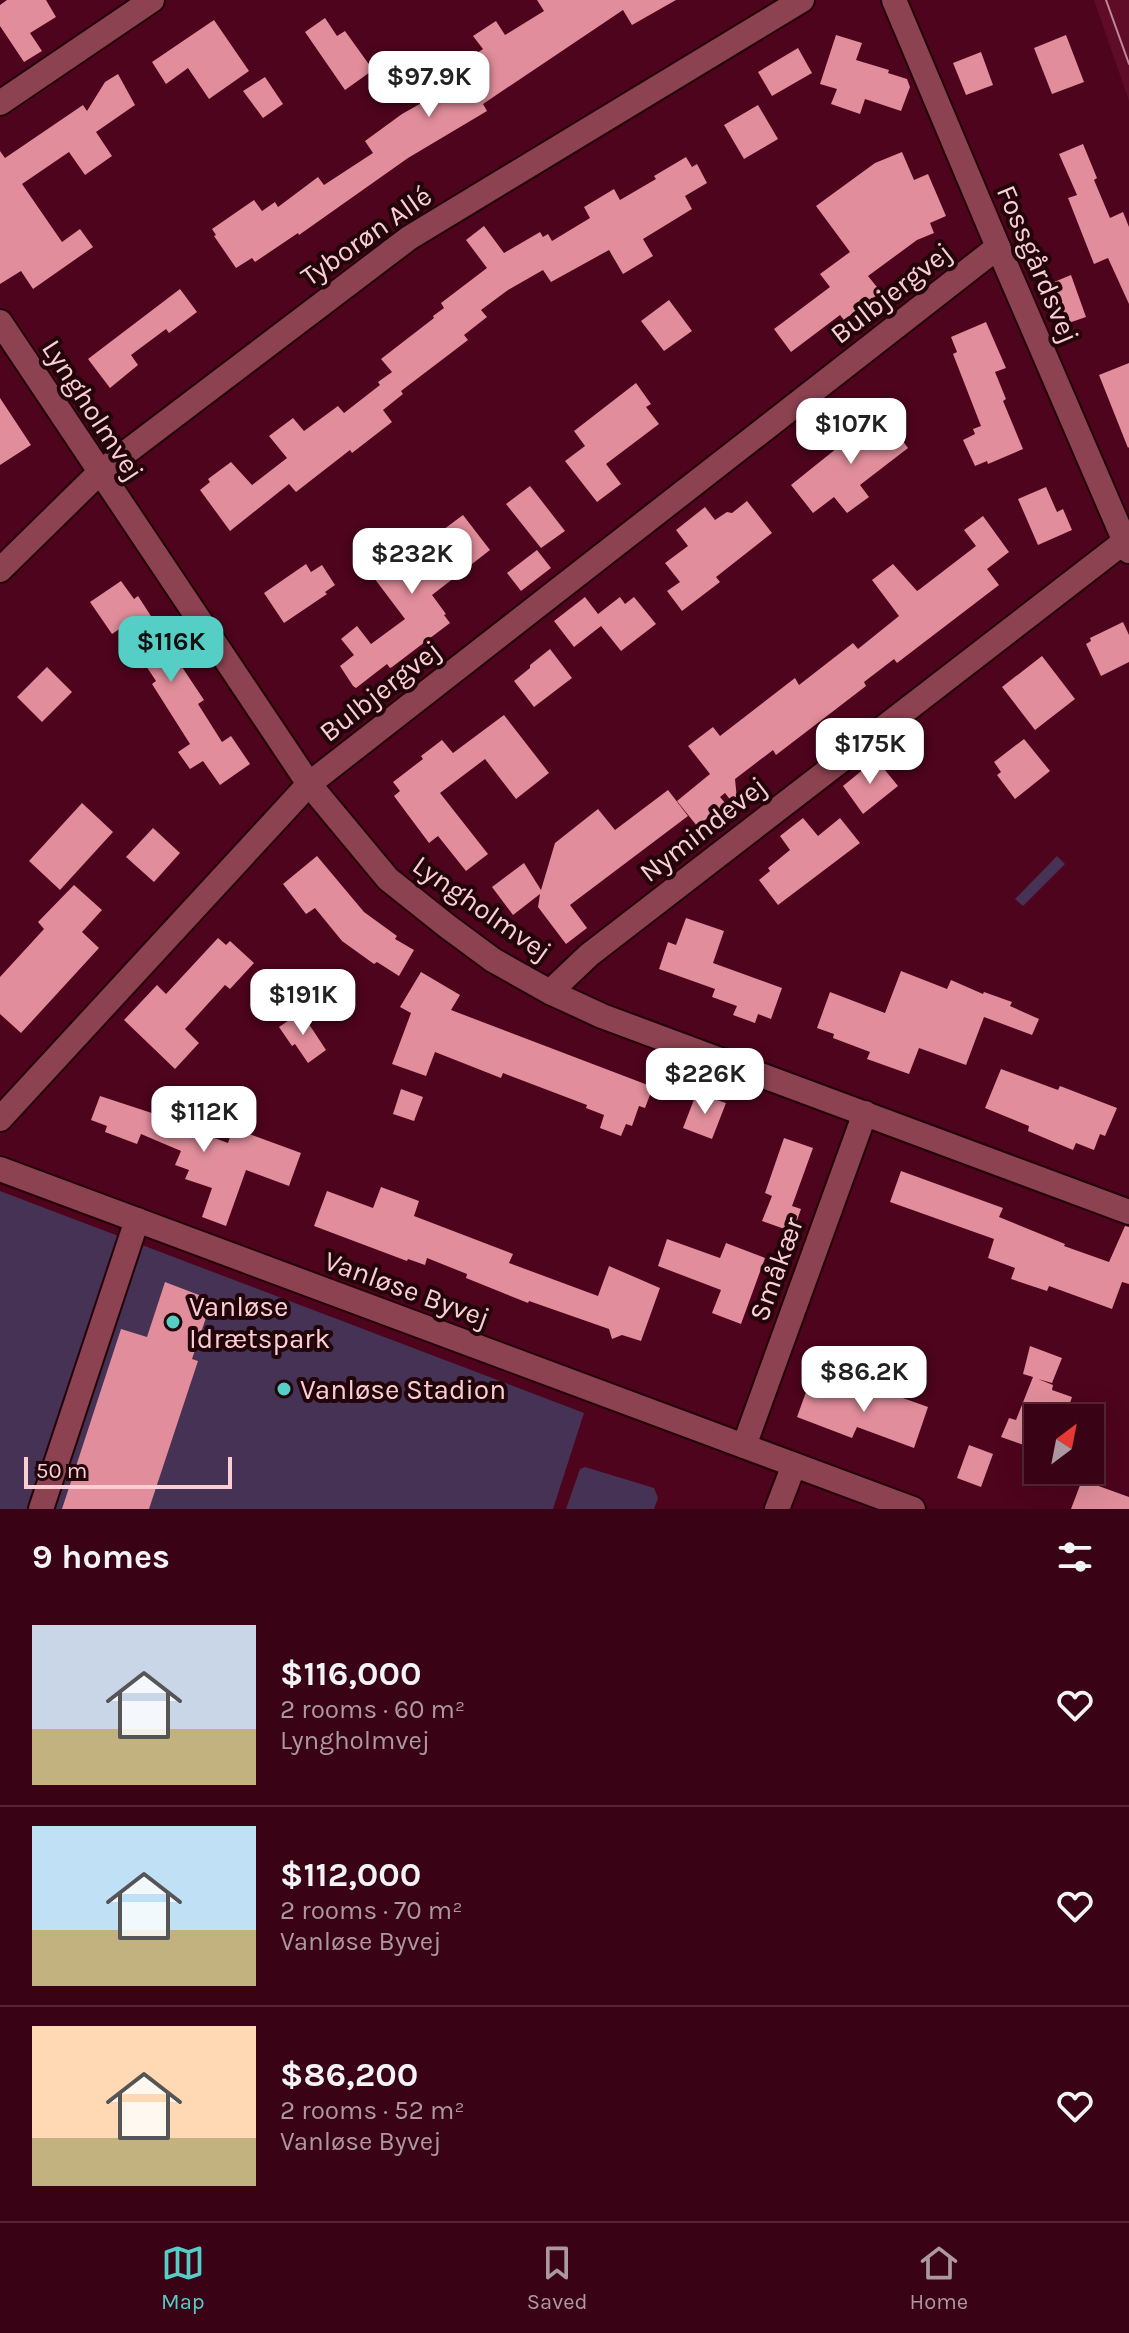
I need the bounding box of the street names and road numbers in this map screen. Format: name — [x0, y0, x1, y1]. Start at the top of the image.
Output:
street label: Tyborøn Allé — [294, 179, 438, 293]
street label: Fossgårdsvej — [990, 180, 1086, 348]
street label: Bulbjergvej — [824, 235, 958, 351]
street label: Lyngholmvej — [35, 333, 151, 487]
street label: Bulbjergvej — [313, 633, 447, 749]
street label: Nymindevej — [633, 769, 773, 889]
street label: Lyngholmvej — [406, 848, 558, 968]
street label: Småkær — [742, 1212, 810, 1325]
street label: Vanløse Byvej — [320, 1244, 494, 1334]

